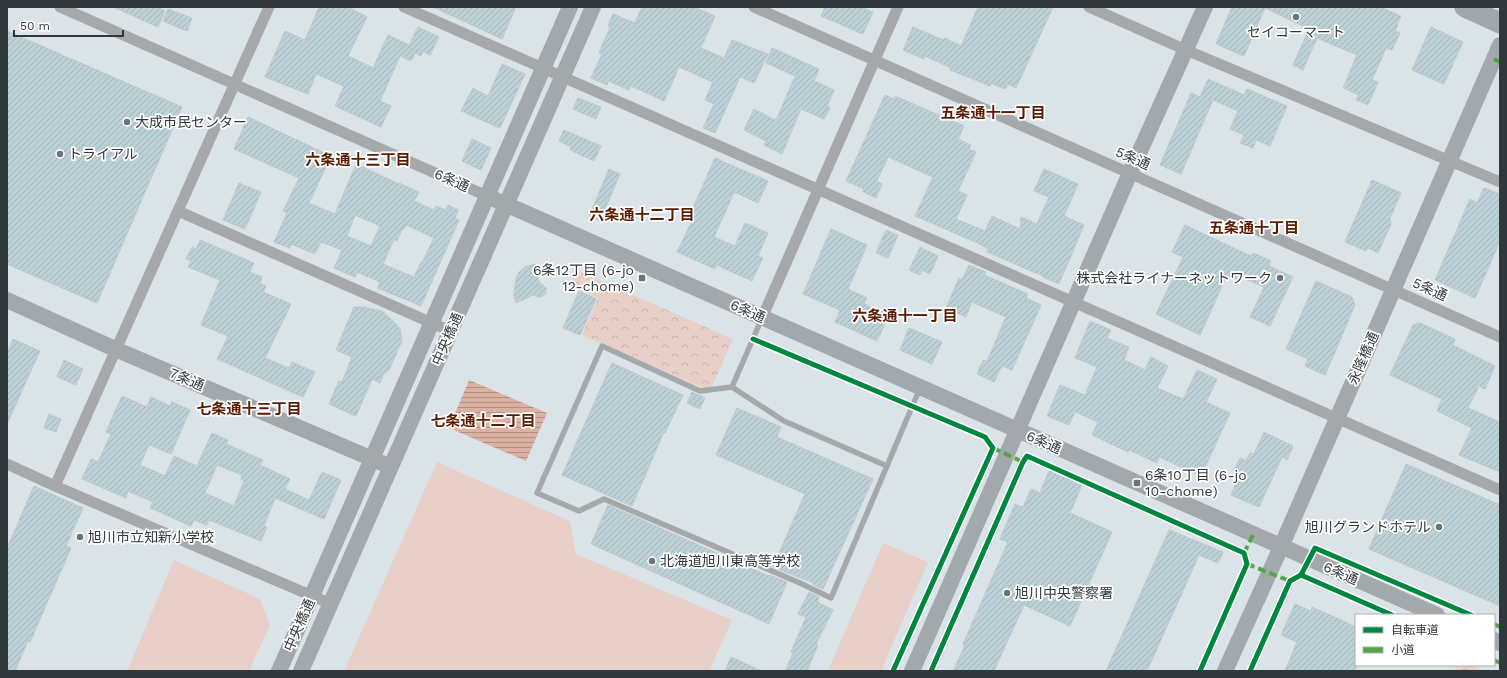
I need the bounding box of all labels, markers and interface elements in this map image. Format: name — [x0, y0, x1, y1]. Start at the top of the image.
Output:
scale bar — [14, 12, 123, 38]
marker: セイコーマート — [1291, 12, 1301, 22]
text: 50 m — [20, 19, 50, 33]
place label: セイコーマート — [1247, 24, 1345, 40]
district label: 五条通十一丁目 — [940, 104, 1046, 122]
place label: 大成市民センター — [135, 114, 247, 130]
marker: 大成市民センター — [122, 117, 132, 127]
street label: 5条通 — [1113, 143, 1153, 173]
place label: トライアル — [68, 146, 138, 162]
marker: トライアル — [55, 149, 65, 159]
district label: 六条通十三丁目 — [305, 151, 411, 169]
street label: 6条通 — [432, 165, 472, 195]
district label: 六条通十二丁目 — [589, 206, 695, 224]
district label: 五条通十丁目 — [1209, 219, 1299, 237]
place label: 6条12丁目 (6-jo 12-chome) — [533, 262, 634, 294]
place label: 株式会社ライナーネットワーク — [1076, 270, 1272, 286]
marker: 6条12丁目 (6-jo 12-chome) — [637, 273, 647, 283]
marker: 株式会社ライナーネットワーク — [1275, 273, 1285, 283]
street label: 5条通 — [1410, 274, 1450, 304]
street label: 6条通 — [728, 296, 768, 326]
district label: 六条通十一丁目 — [852, 307, 958, 325]
street label: 中央橋通 — [428, 310, 466, 368]
street label: 永隆橋通 — [1344, 329, 1382, 387]
street label: 7条通 — [167, 365, 207, 393]
district label: 七条通十三丁目 — [196, 400, 302, 418]
district label: 七条通十二丁目 — [430, 412, 536, 430]
street label: 6条通 — [1024, 427, 1064, 457]
place label: 6条10丁目 (6-jo 10-chome) — [1145, 467, 1247, 499]
marker: 6条10丁目 (6-jo 10-chome) — [1132, 478, 1142, 488]
place label: 旭川グランドホテル — [1305, 519, 1431, 535]
marker: 旭川グランドホテル — [1434, 522, 1444, 532]
place label: 旭川市立知新小学校 — [88, 529, 214, 545]
marker: 旭川市立知新小学校 — [75, 532, 85, 542]
place label: 北海道旭川東高等学校 — [660, 553, 800, 569]
marker: 北海道旭川東高等学校 — [647, 556, 657, 566]
street label: 6条通 — [1321, 558, 1361, 588]
place label: 旭川中央警察署 — [1015, 585, 1113, 601]
marker: 旭川中央警察署 — [1002, 588, 1012, 598]
street label: 中央橋通 — [280, 596, 318, 654]
legend — [1355, 614, 1495, 666]
text: 自転車道 — [1391, 623, 1439, 637]
text: 小道 — [1391, 643, 1415, 657]

